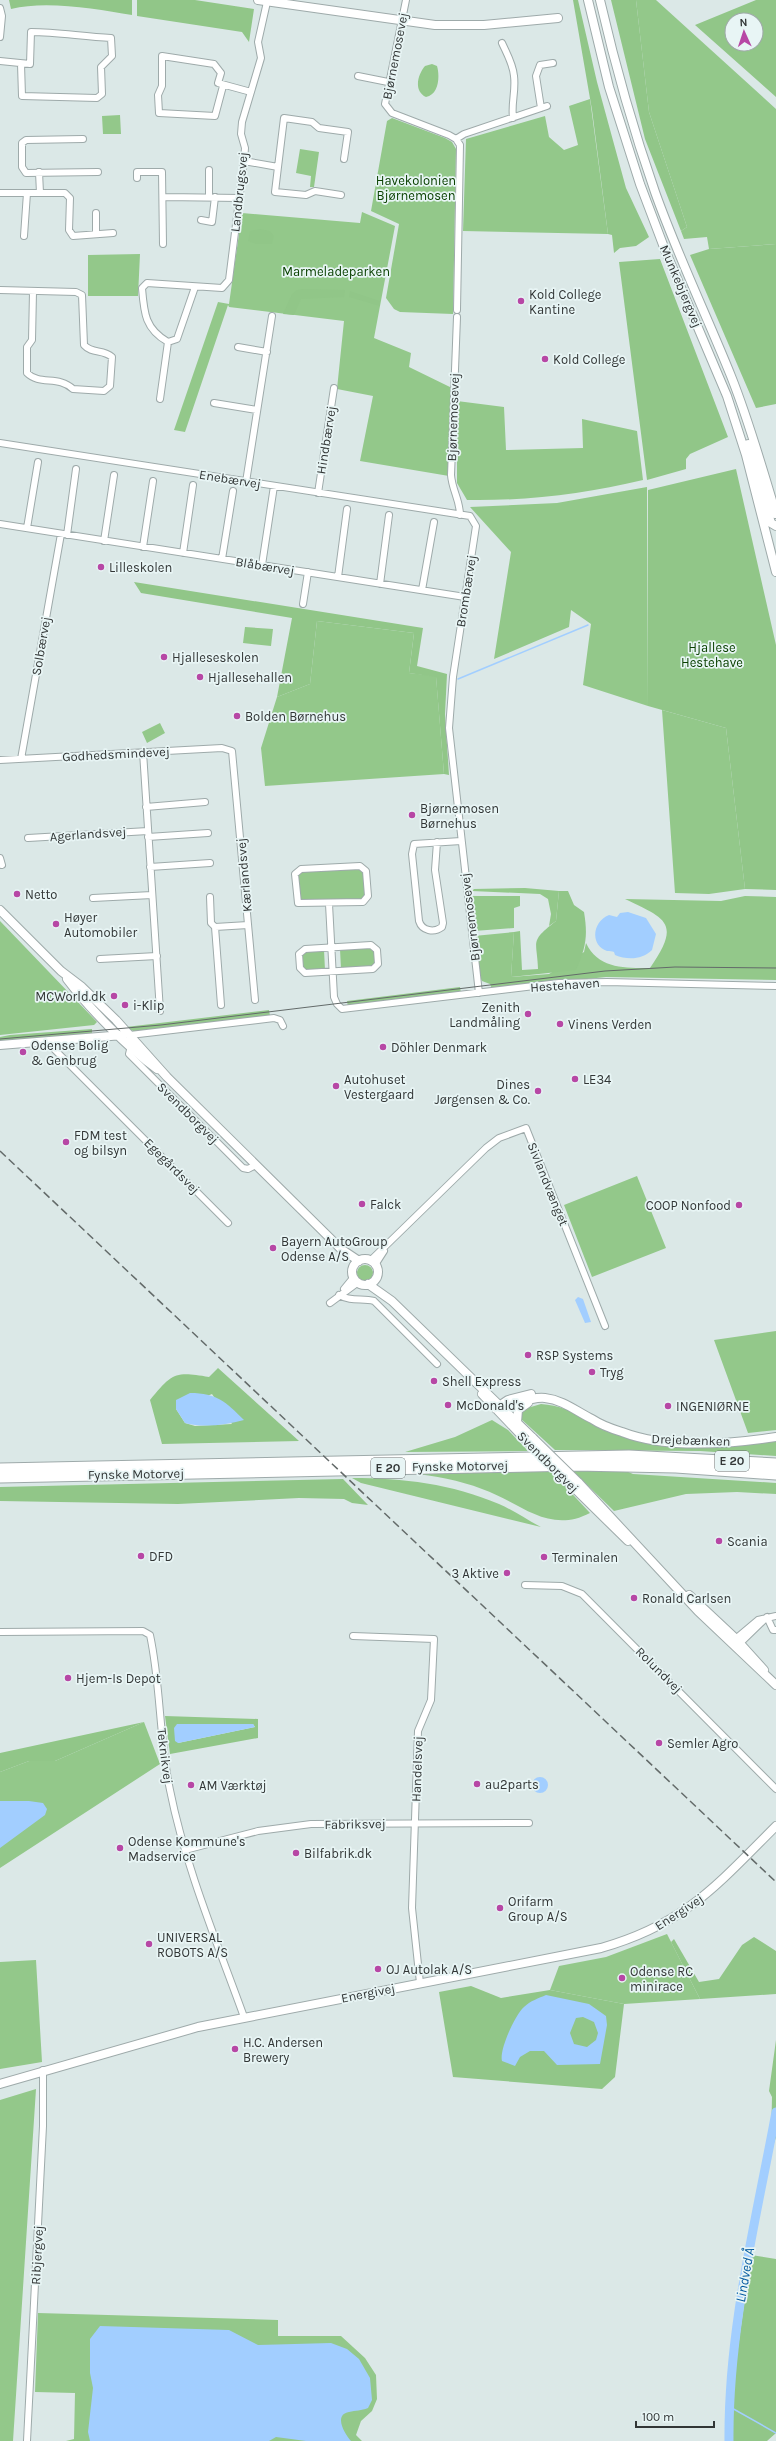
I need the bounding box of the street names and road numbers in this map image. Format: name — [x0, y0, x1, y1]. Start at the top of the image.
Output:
street label: Bjørnemosevej — [379, 11, 411, 101]
street label: Landbrugsvej — [227, 151, 251, 233]
street label: Munkebjergvej — [657, 242, 705, 330]
street label: Bjørnemosevej — [444, 372, 462, 462]
street label: Hindbærvej — [313, 405, 339, 475]
street label: Enebærvej — [198, 467, 262, 491]
street label: Blåbærvej — [234, 554, 296, 578]
street label: Brombærvej — [453, 554, 479, 628]
street label: Solbærvej — [28, 615, 54, 677]
street label: Godhedsmindevej — [62, 744, 170, 764]
street label: Agerlandsvej — [49, 824, 127, 844]
street label: Kærlandsvej — [233, 837, 255, 913]
street label: Bjørnemosevej — [457, 872, 483, 962]
street label: Hestehaven — [530, 975, 600, 995]
street label: Svendborgvej — [154, 1079, 222, 1147]
street label: Egegårdsvej — [141, 1135, 203, 1197]
street label: Sivlandvænget — [524, 1140, 572, 1228]
street label: Svendborgvej — [514, 1428, 582, 1496]
street label: Drejebænken — [651, 1431, 731, 1449]
road number: E 20 — [715, 1451, 749, 1471]
road number: E 20 — [371, 1458, 405, 1478]
street label: Fynske Motorvej — [412, 1458, 508, 1474]
street label: Fynske Motorvej — [88, 1466, 184, 1482]
street label: Rolundvej — [633, 1644, 685, 1696]
street label: Teknikvej — [154, 1727, 176, 1785]
street label: Handelsvej — [408, 1736, 426, 1802]
street label: Fabriksvej — [324, 1816, 386, 1832]
street label: Energivej — [652, 1891, 706, 1933]
street label: Energivej — [340, 1980, 396, 2006]
street label: Ribjergvej — [28, 2225, 46, 2285]

